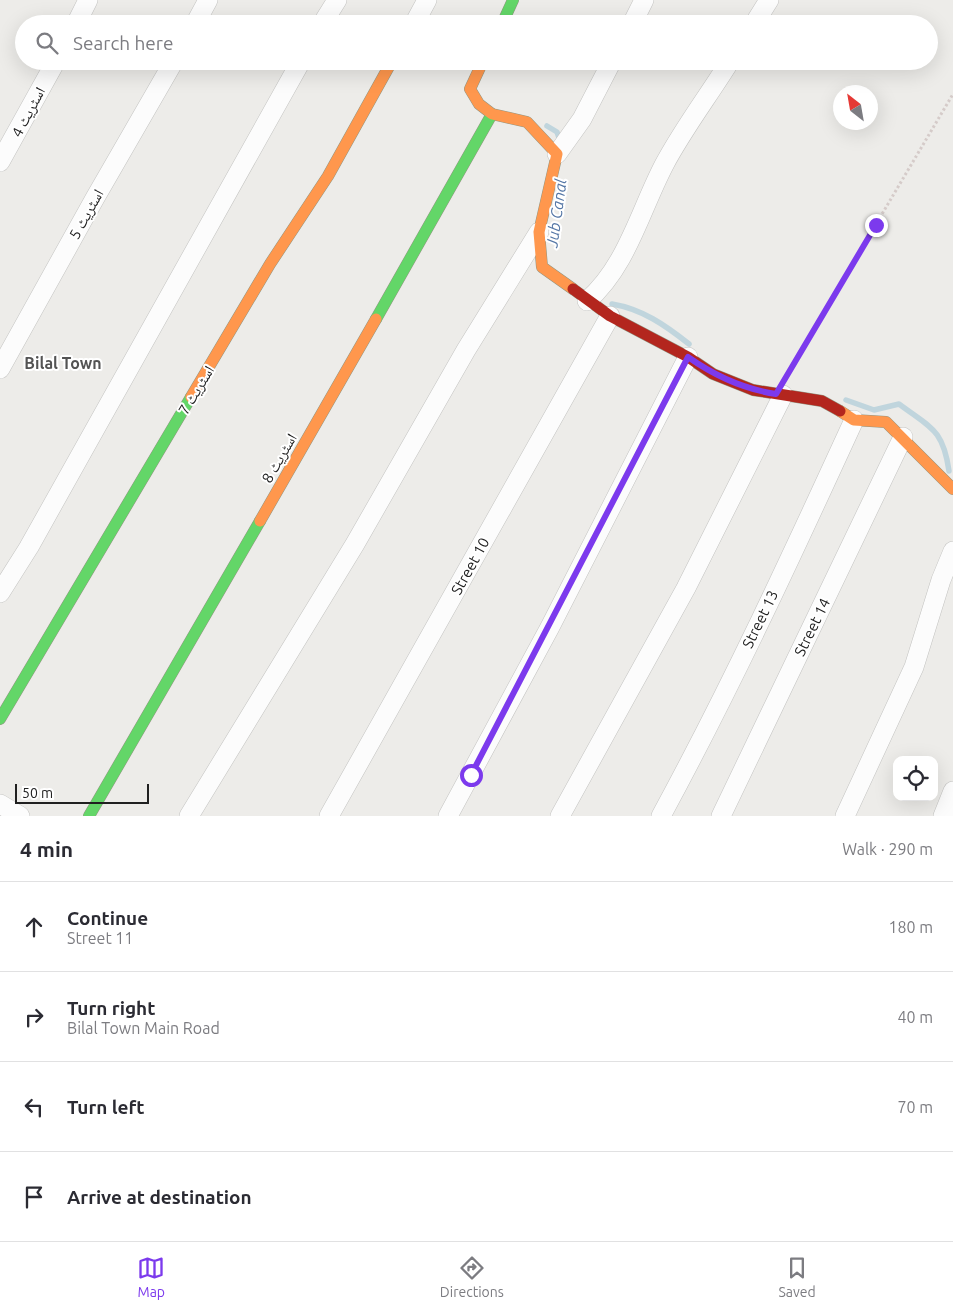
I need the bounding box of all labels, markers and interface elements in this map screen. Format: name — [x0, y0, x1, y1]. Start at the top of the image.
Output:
search box — [15, 15, 938, 70]
icon: search — [33, 29, 61, 57]
text: Search here — [73, 32, 173, 54]
street label: اسٹریٹ 4 — [8, 84, 49, 140]
north arrow — [833, 85, 878, 130]
water label: Jub Canal — [542, 177, 570, 249]
street label: اسٹریٹ 5 — [65, 186, 107, 242]
route end — [865, 214, 888, 237]
district label: Bilal Town — [24, 354, 102, 372]
street label: اسٹریٹ 7 — [175, 362, 218, 418]
street label: اسٹریٹ 8 — [258, 430, 301, 486]
street label: Street 10 — [447, 535, 493, 597]
street label: Street 13 — [739, 587, 781, 651]
street label: Street 14 — [791, 595, 833, 659]
map controls — [893, 756, 938, 801]
button: locate — [893, 756, 938, 801]
route start — [460, 764, 483, 787]
scale bar — [15, 781, 149, 804]
text: 50 m — [22, 785, 53, 801]
text: 4 min — [20, 837, 73, 861]
text: Walk · 290 m — [842, 840, 933, 858]
text: Continue — [67, 907, 148, 929]
icon: ahead — [20, 913, 48, 941]
text: 180 m — [888, 918, 933, 936]
text: Street 11 — [67, 929, 133, 947]
text: Turn right — [67, 997, 155, 1019]
icon: right — [20, 1003, 48, 1031]
text: 40 m — [897, 1008, 933, 1026]
text: Bilal Town Main Road — [67, 1019, 220, 1037]
icon: left — [20, 1093, 48, 1121]
text: Turn left — [67, 1096, 145, 1118]
text: 70 m — [897, 1098, 933, 1116]
icon: arrive — [20, 1183, 48, 1211]
text: Arrive at destination — [67, 1186, 252, 1208]
tab: Map — [137, 1254, 165, 1300]
tab: Directions — [440, 1254, 504, 1300]
tab: Saved — [778, 1254, 816, 1300]

